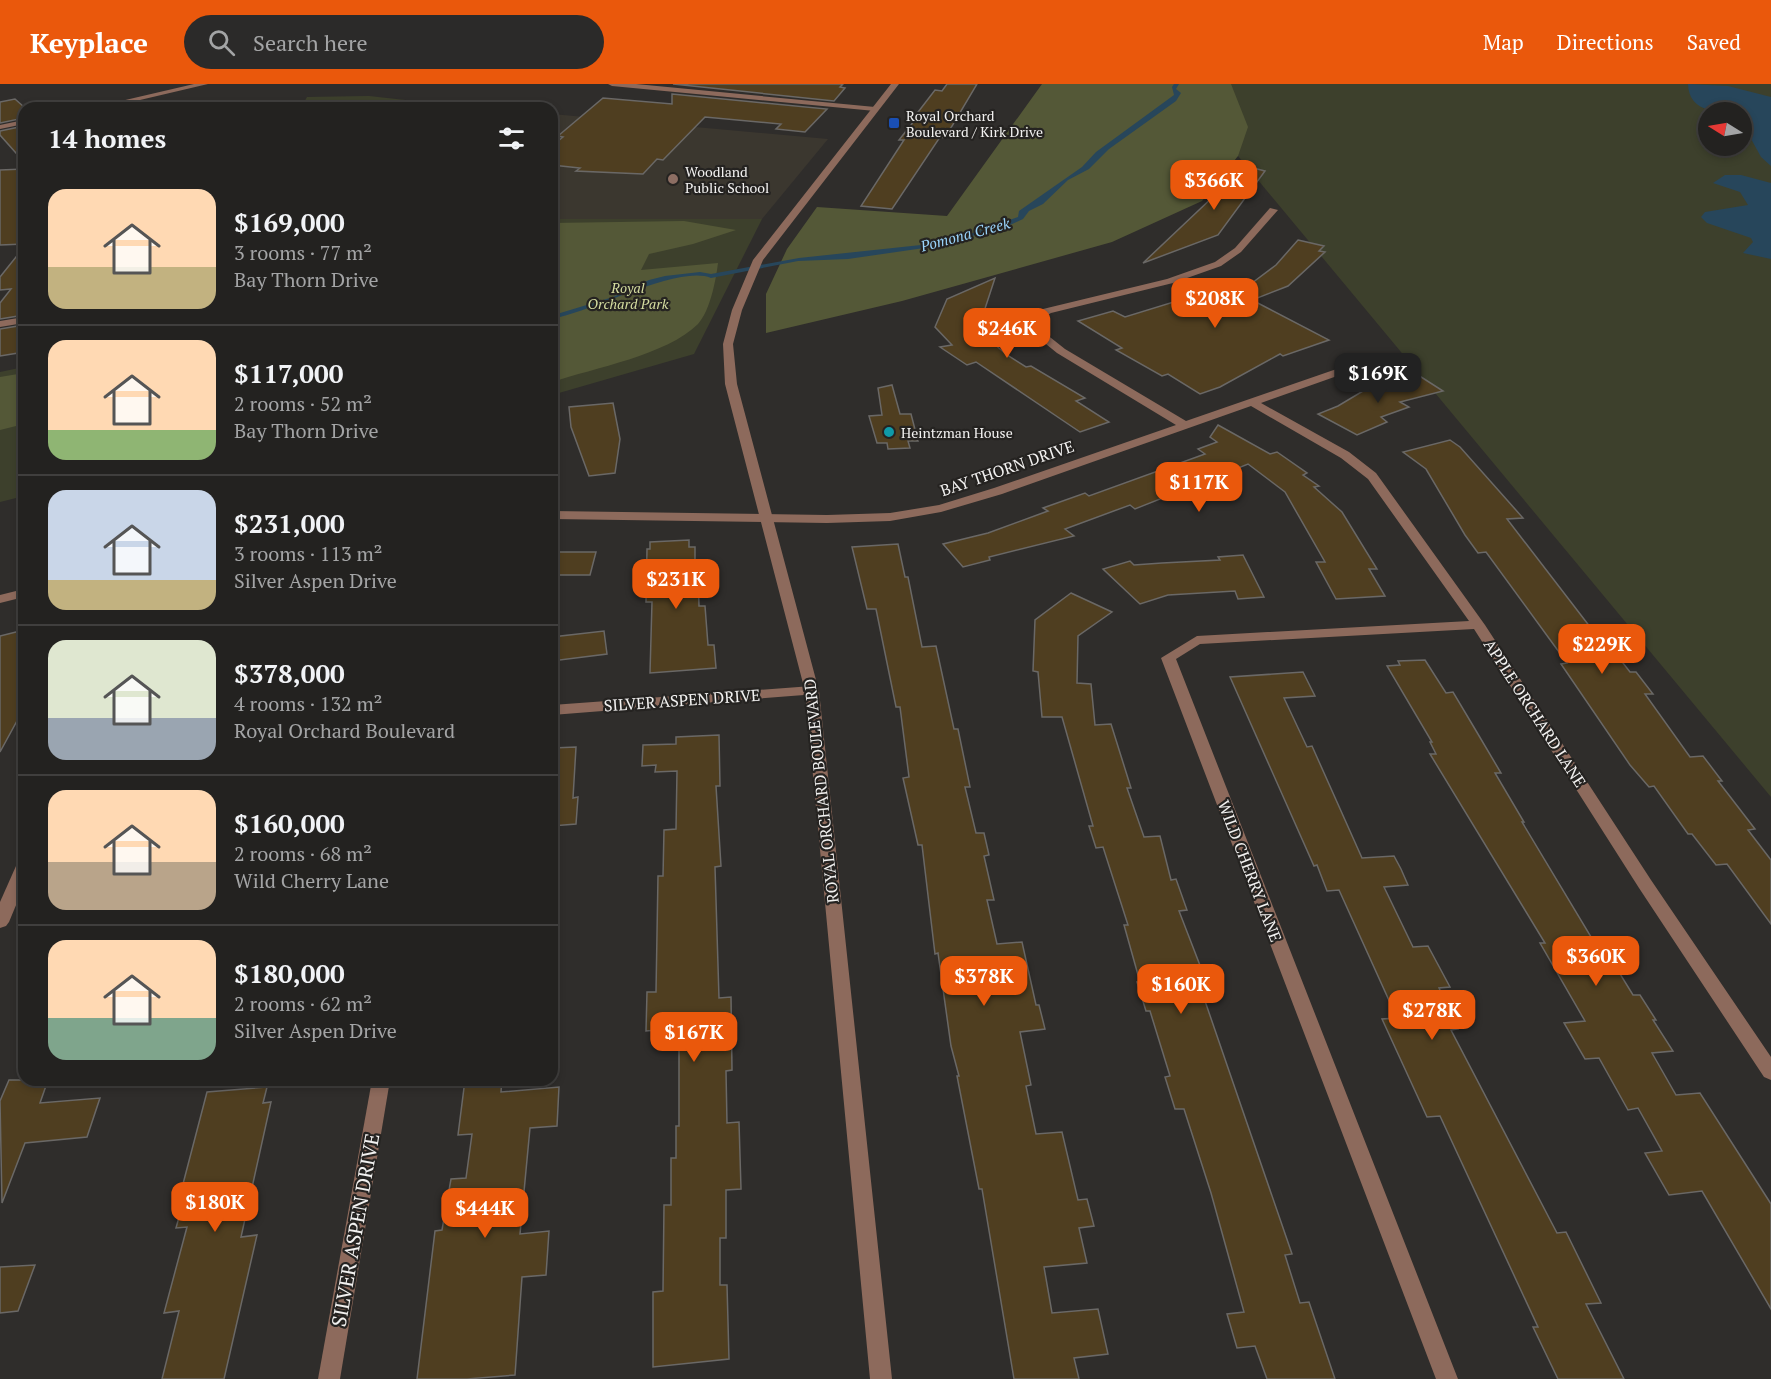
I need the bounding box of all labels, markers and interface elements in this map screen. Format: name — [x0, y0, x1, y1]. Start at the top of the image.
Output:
search box — [184, 15, 604, 69]
text: Keyplace — [30, 24, 148, 61]
icon: search — [205, 26, 238, 59]
text: Search here — [253, 28, 368, 57]
text: Map — [1483, 28, 1524, 56]
text: Directions — [1557, 28, 1654, 56]
text: Saved — [1687, 28, 1741, 56]
north arrow — [1698, 102, 1752, 156]
map controls — [1698, 102, 1752, 156]
place label: Royal Orchard Boulevard / Kirk Drive — [906, 106, 1043, 141]
marker: Royal Orchard Boulevard / Kirk Drive — [887, 116, 901, 130]
text: 14 homes — [48, 121, 166, 155]
icon: filters — [495, 122, 528, 155]
pin: $366K — [1172, 160, 1256, 211]
place label: Woodland Public School — [685, 162, 769, 197]
text: $366K — [1184, 166, 1244, 193]
marker: Woodland Public School — [666, 172, 680, 186]
text: $169,000 — [234, 205, 345, 239]
water label: Pomona Creek — [917, 212, 1013, 256]
icon: home — [96, 213, 168, 285]
text: 3 rooms · 77 m² — [234, 239, 372, 266]
text: Bay Thorn Drive — [234, 266, 379, 293]
park label: Royal Orchard Park — [588, 278, 669, 313]
pin: $208K — [1173, 278, 1257, 329]
text: $208K — [1185, 284, 1245, 311]
pin: $246K — [965, 308, 1049, 359]
text: $246K — [977, 314, 1037, 341]
pin: $169K — [1336, 353, 1420, 404]
text: $117,000 — [234, 356, 343, 390]
text: $169K — [1348, 359, 1408, 386]
icon: home — [96, 364, 168, 436]
text: 2 rooms · 52 m² — [234, 390, 372, 417]
text: Bay Thorn Drive — [234, 417, 379, 444]
place label: Heintzman House — [901, 423, 1013, 442]
marker: Heintzman House — [882, 425, 896, 439]
street label: BAY THORN DRIVE — [937, 435, 1077, 501]
pin: $117K — [1157, 462, 1241, 513]
text: $117K — [1169, 468, 1229, 495]
text: $231,000 — [234, 506, 345, 540]
icon: home — [96, 514, 168, 586]
text: 3 rooms · 113 m² — [234, 540, 382, 567]
pin: $231K — [634, 559, 718, 610]
text: $231K — [646, 565, 706, 592]
text: Silver Aspen Drive — [234, 567, 397, 594]
pin: $229K — [1560, 624, 1644, 675]
text: $229K — [1572, 630, 1632, 657]
street label: APPLE ORCHARD LANE — [1479, 635, 1591, 791]
text: $378,000 — [234, 656, 345, 690]
icon: home — [96, 664, 168, 736]
street label: ROYAL ORCHARD BOULEVARD — [798, 678, 844, 904]
street label: SILVER ASPEN DRIVE — [603, 684, 761, 716]
text: 4 rooms · 132 m² — [234, 690, 382, 717]
text: Royal Orchard Boulevard — [234, 717, 455, 744]
street label: WILD CHERRY LANE — [1213, 797, 1287, 945]
text: $160,000 — [234, 806, 345, 840]
icon: home — [96, 814, 168, 886]
text: 2 rooms · 68 m² — [234, 840, 372, 867]
text: Wild Cherry Lane — [234, 867, 389, 894]
pin: $360K — [1554, 936, 1638, 987]
text: $360K — [1566, 942, 1626, 969]
text: $180,000 — [234, 956, 345, 990]
pin: $378K — [942, 956, 1026, 1007]
text: $378K — [954, 962, 1014, 989]
icon: home — [96, 964, 168, 1036]
pin: $160K — [1139, 964, 1223, 1015]
text: $160K — [1151, 970, 1211, 997]
text: 2 rooms · 62 m² — [234, 990, 372, 1017]
pin: $278K — [1390, 990, 1474, 1041]
text: $278K — [1402, 996, 1462, 1023]
pin: $167K — [652, 1012, 736, 1063]
text: Silver Aspen Drive — [234, 1017, 397, 1044]
text: $167K — [664, 1018, 724, 1045]
street label: SILVER ASPEN DRIVE — [325, 1131, 385, 1329]
pin: $180K — [173, 1182, 257, 1233]
text: $180K — [185, 1188, 245, 1215]
pin: $444K — [443, 1188, 527, 1239]
text: $444K — [455, 1194, 515, 1221]

